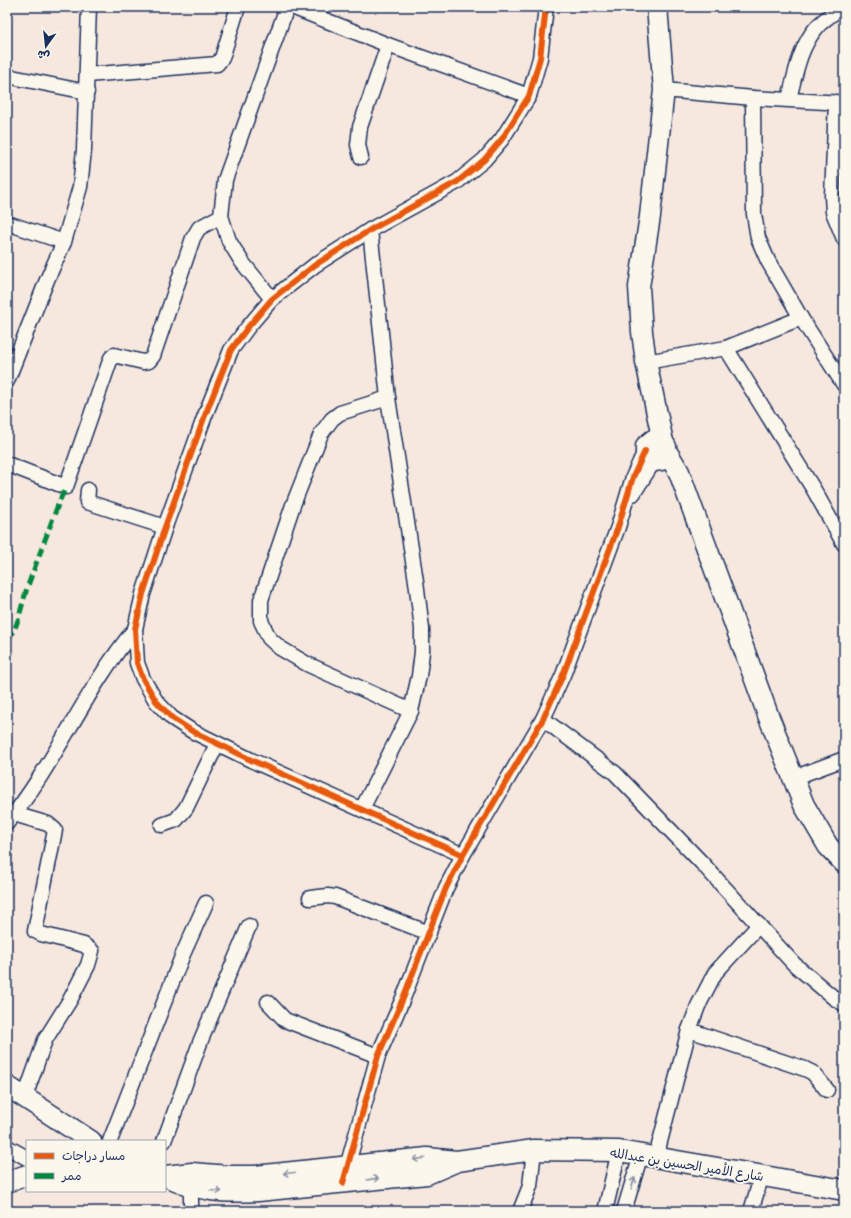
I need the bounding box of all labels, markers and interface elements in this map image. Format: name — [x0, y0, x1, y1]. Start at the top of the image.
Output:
north arrow — [26, 26, 66, 66]
text: ش — [36, 45, 52, 64]
legend — [26, 1140, 166, 1192]
street label: شارع الأمير الحسين بن عبدالله — [609, 1144, 765, 1187]
text: مسار دراجات — [62, 1148, 125, 1166]
one-way arrow — [412, 1155, 425, 1163]
text: ممر — [61, 1168, 81, 1186]
one-way arrow — [283, 1170, 296, 1177]
one-way arrow — [366, 1175, 379, 1183]
one-way arrow — [630, 1176, 637, 1189]
one-way arrow — [209, 1187, 222, 1195]

